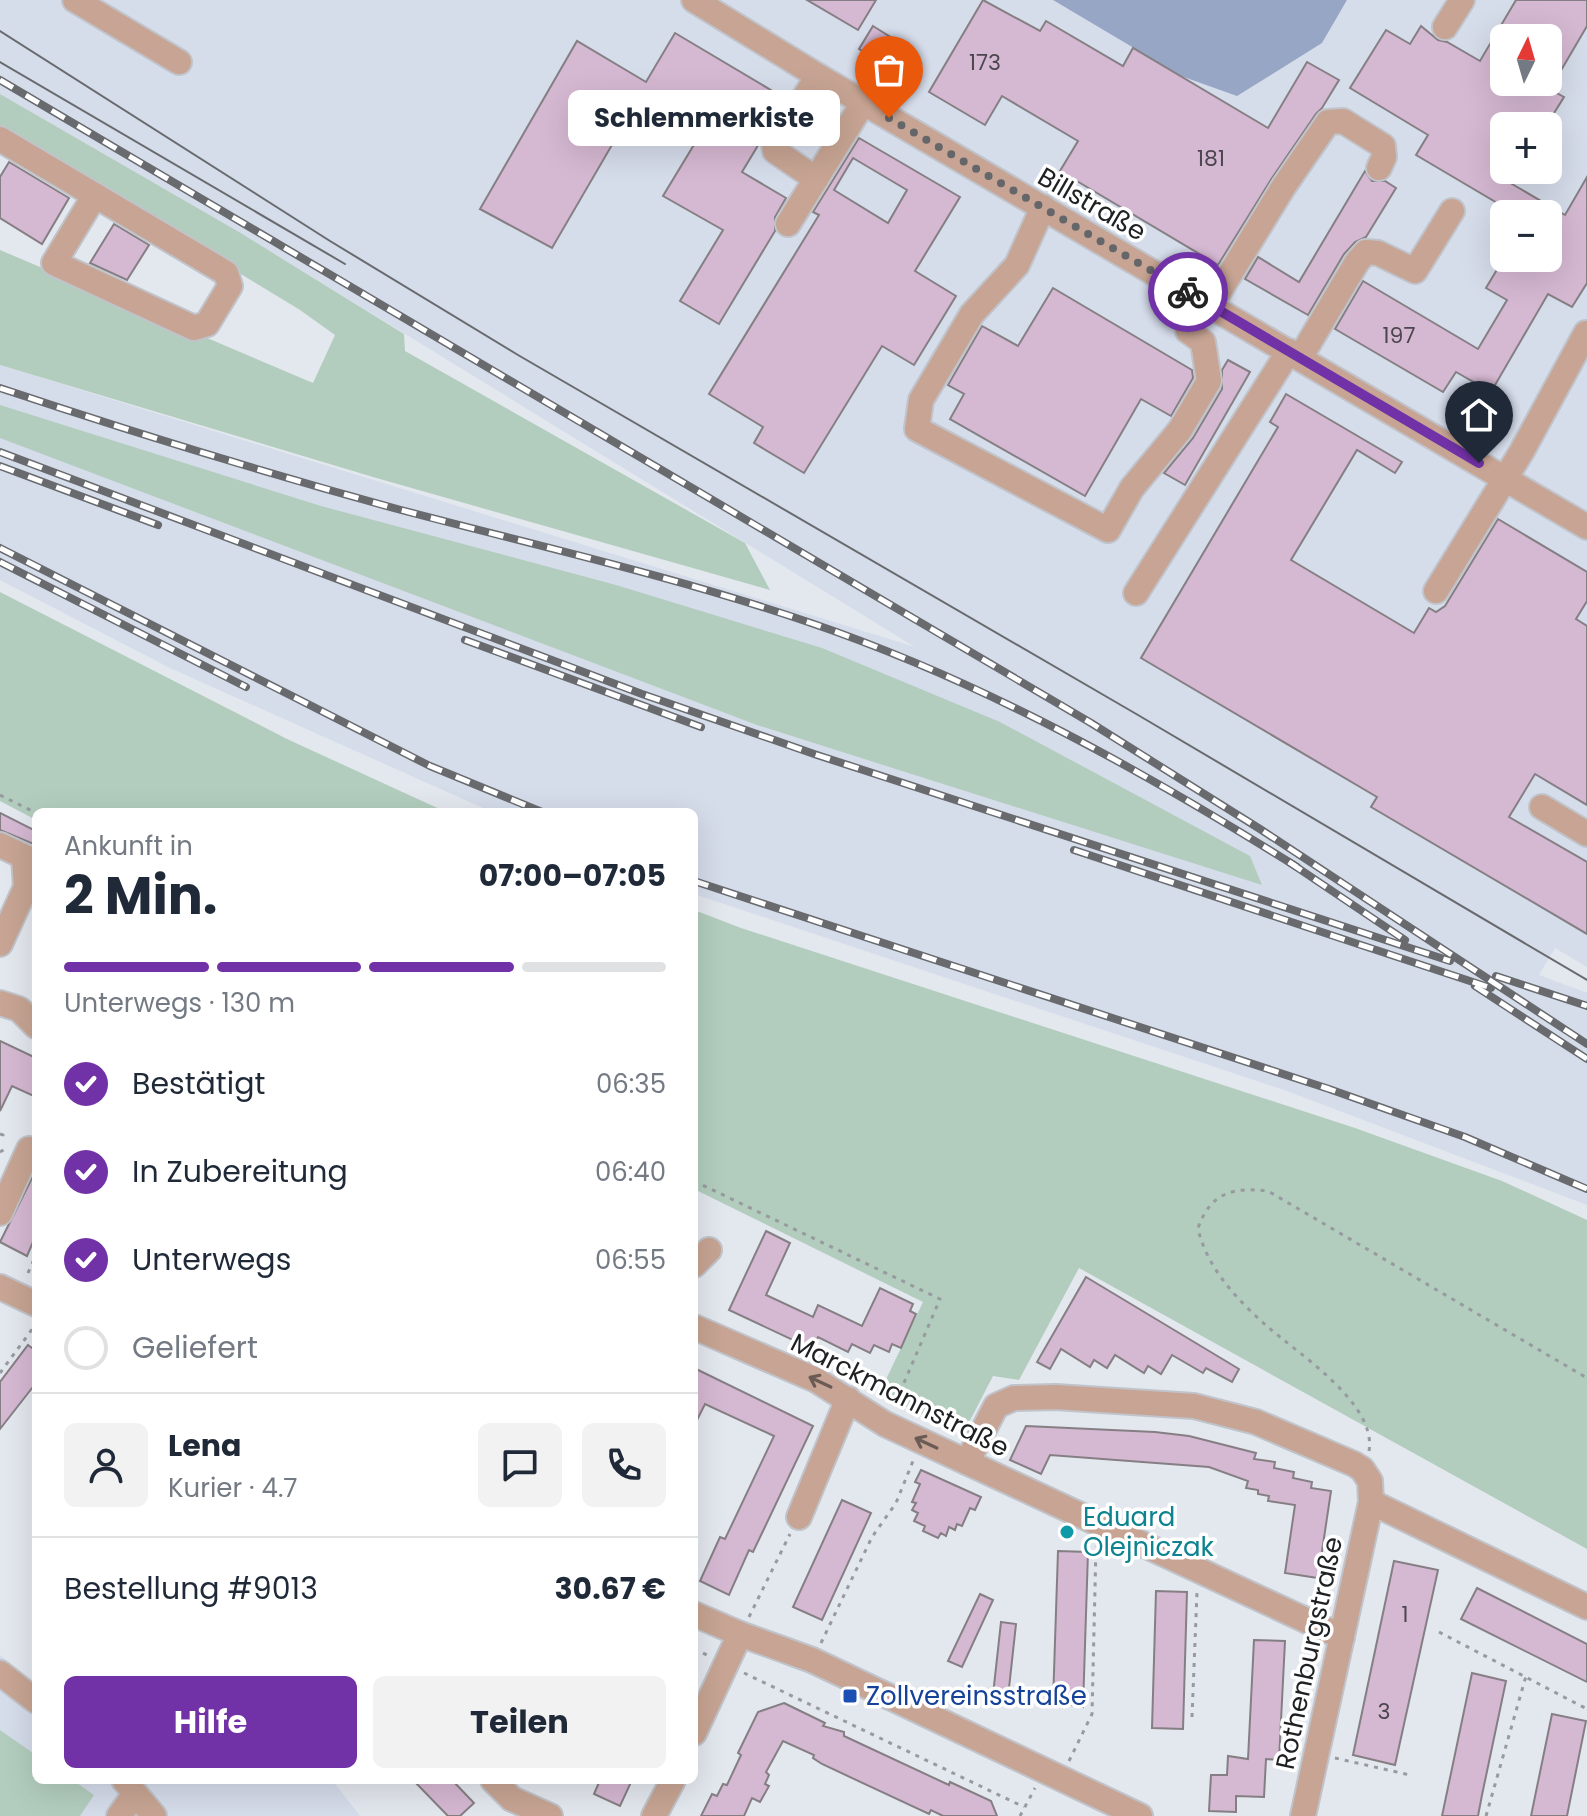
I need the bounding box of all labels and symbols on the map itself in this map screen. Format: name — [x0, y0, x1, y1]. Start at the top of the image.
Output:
north arrow — [1490, 24, 1562, 96]
pin — [855, 36, 923, 118]
house number: 173 — [969, 47, 1001, 78]
callout: Schlemmerkiste — [569, 90, 841, 146]
house number: 181 — [1197, 143, 1225, 174]
street label: Billstraße — [1031, 159, 1153, 249]
courier — [1148, 252, 1228, 332]
house number: 197 — [1383, 320, 1415, 351]
pin — [1445, 381, 1513, 463]
street label: Marckmannstraße — [785, 1324, 1015, 1466]
one-way arrow — [808, 1374, 832, 1389]
one-way arrow — [914, 1435, 938, 1450]
place label: Eduard Olejniczak — [1083, 1499, 1215, 1565]
marker: Eduard Olejniczak — [1058, 1523, 1076, 1541]
street label: Rothenburgstraße — [1267, 1533, 1351, 1773]
house number: 1 — [1401, 1599, 1409, 1630]
place label: Zollvereinsstraße — [866, 1678, 1087, 1714]
marker: Zollvereinsstraße — [841, 1687, 859, 1705]
house number: 3 — [1378, 1696, 1390, 1727]

